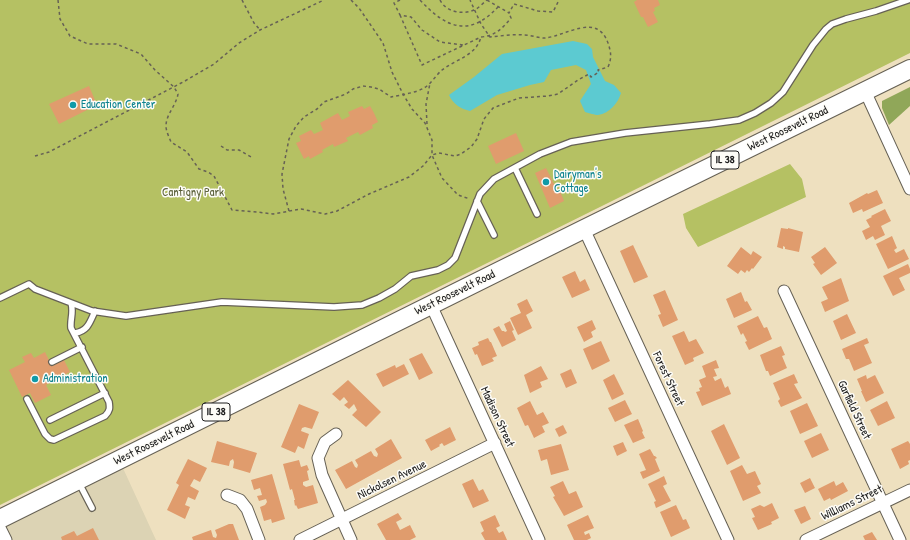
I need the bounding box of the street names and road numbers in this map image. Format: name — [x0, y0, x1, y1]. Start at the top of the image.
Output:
street label: West Roosevelt Road — [746, 103, 830, 155]
road number: IL 38 — [711, 151, 739, 169]
street label: West Roosevelt Road — [413, 267, 497, 319]
street label: Forest Street — [649, 350, 687, 408]
street label: Garfield Street — [834, 378, 874, 442]
street label: Madison Street — [477, 385, 517, 449]
road number: IL 38 — [202, 403, 230, 421]
street label: West Roosevelt Road — [112, 417, 196, 469]
street label: Nickolsen Avenue — [355, 457, 429, 503]
street label: Williams Street — [819, 482, 885, 524]

